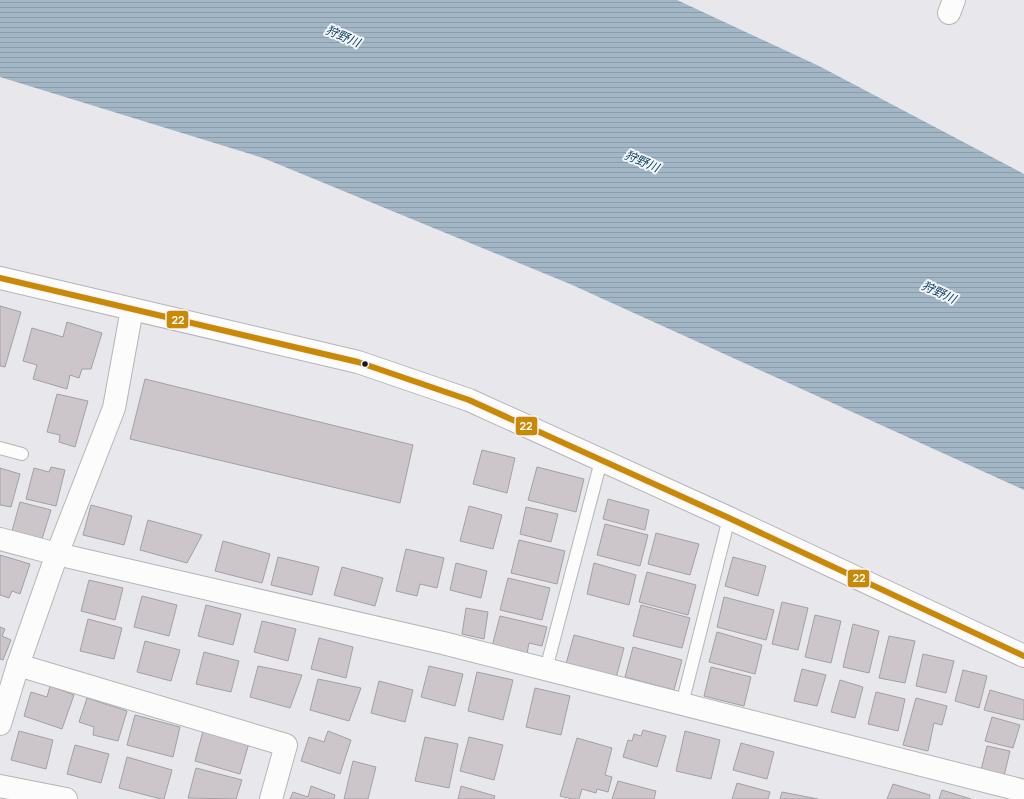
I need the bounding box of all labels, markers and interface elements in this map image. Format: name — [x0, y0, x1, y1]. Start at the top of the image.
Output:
water label: 狩野川 — [323, 21, 365, 52]
water label: 狩野川 — [622, 146, 664, 177]
water label: 狩野川 — [919, 277, 961, 308]
line badge: 22 — [166, 310, 189, 329]
text: 22 — [171, 312, 185, 327]
unlabelled marker — [360, 359, 370, 369]
line badge: 22 — [515, 416, 538, 436]
text: 22 — [519, 418, 533, 433]
line badge: 22 — [847, 569, 870, 588]
text: 22 — [852, 570, 866, 585]

